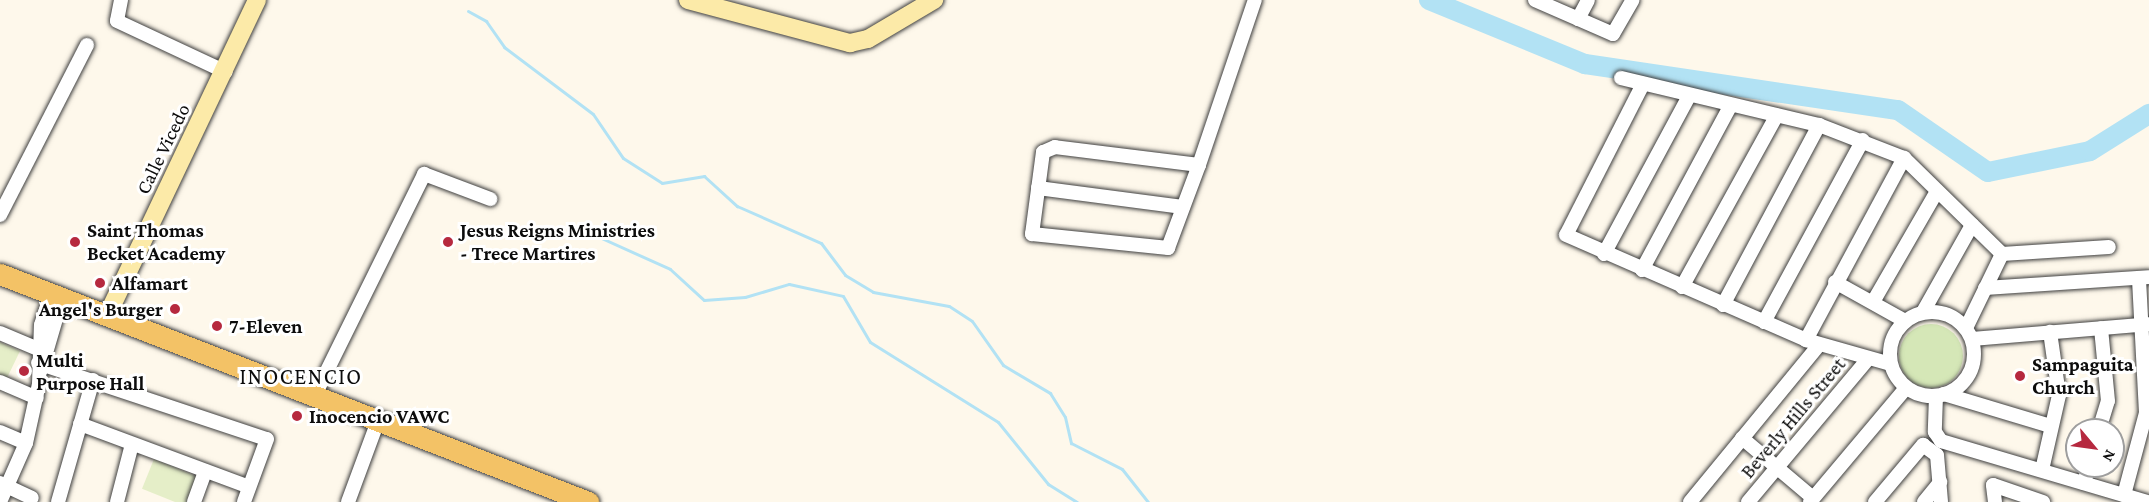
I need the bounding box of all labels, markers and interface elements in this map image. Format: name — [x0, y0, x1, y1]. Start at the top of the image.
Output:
street label: Calle Vicedo — [131, 100, 195, 198]
place label: Saint Thomas Becket Academy — [87, 219, 225, 266]
place label: Jesus Reigns Ministries - Trece Martires — [460, 219, 655, 266]
marker: Saint Thomas Becket Academy — [68, 235, 82, 249]
marker: Jesus Reigns Ministries - Trece Martires — [441, 235, 455, 249]
place label: Alfamart — [112, 271, 188, 295]
marker: Alfamart — [93, 276, 107, 290]
place label: Angel's Burger — [39, 297, 163, 321]
marker: Angel's Burger — [168, 302, 182, 316]
place label: 7-Eleven — [229, 314, 302, 338]
marker: 7-Eleven — [210, 319, 224, 333]
place label: Multi Purpose Hall — [36, 348, 144, 395]
place label: Sampaguita Church — [2032, 352, 2134, 399]
street label: Beverly Hills Street — [1736, 353, 1850, 483]
marker: Multi Purpose Hall — [17, 364, 31, 378]
district label: INOCENCIO — [239, 364, 363, 390]
marker: Sampaguita Church — [2013, 369, 2027, 383]
place label: Inocencio VAWC — [309, 404, 449, 428]
marker: Inocencio VAWC — [290, 409, 304, 423]
north arrow — [2065, 418, 2125, 478]
text: N — [2099, 447, 2120, 465]

